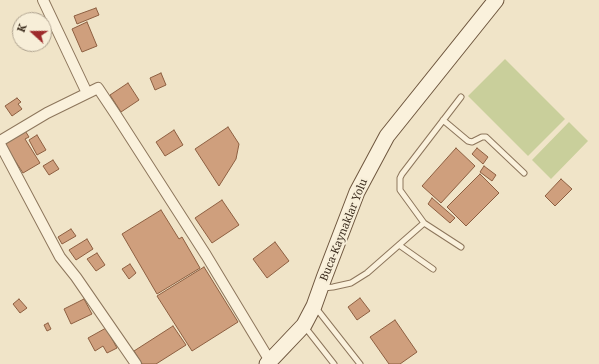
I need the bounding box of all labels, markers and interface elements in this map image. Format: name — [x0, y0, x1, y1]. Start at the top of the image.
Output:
north arrow — [12, 12, 52, 52]
text: K — [13, 21, 30, 34]
street label: Buca-Kaynaklar Yolu — [317, 177, 371, 283]

